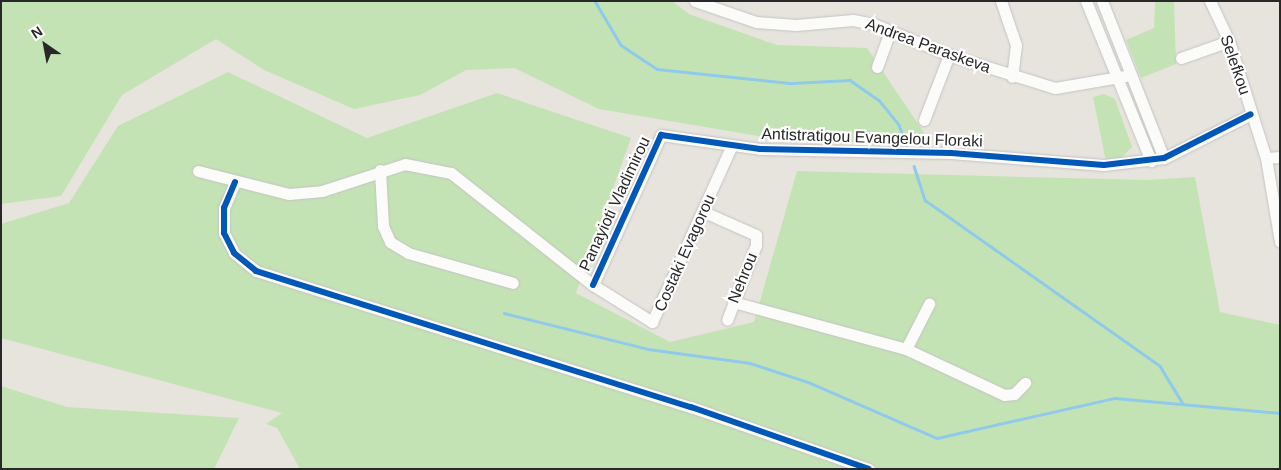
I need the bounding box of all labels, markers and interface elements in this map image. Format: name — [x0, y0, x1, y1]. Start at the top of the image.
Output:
street label: Andrea Paraskeva — [863, 14, 993, 78]
north arrow — [20, 20, 70, 70]
text: N — [28, 23, 45, 42]
street label: Selefkou — [1216, 32, 1254, 98]
street label: Antistratigou Evangelou Floraki — [761, 125, 983, 151]
street label: Panayioti Vladimirou — [575, 134, 655, 274]
street label: Costaki Evagorou — [651, 191, 719, 315]
street label: Nehrou — [724, 250, 762, 306]

